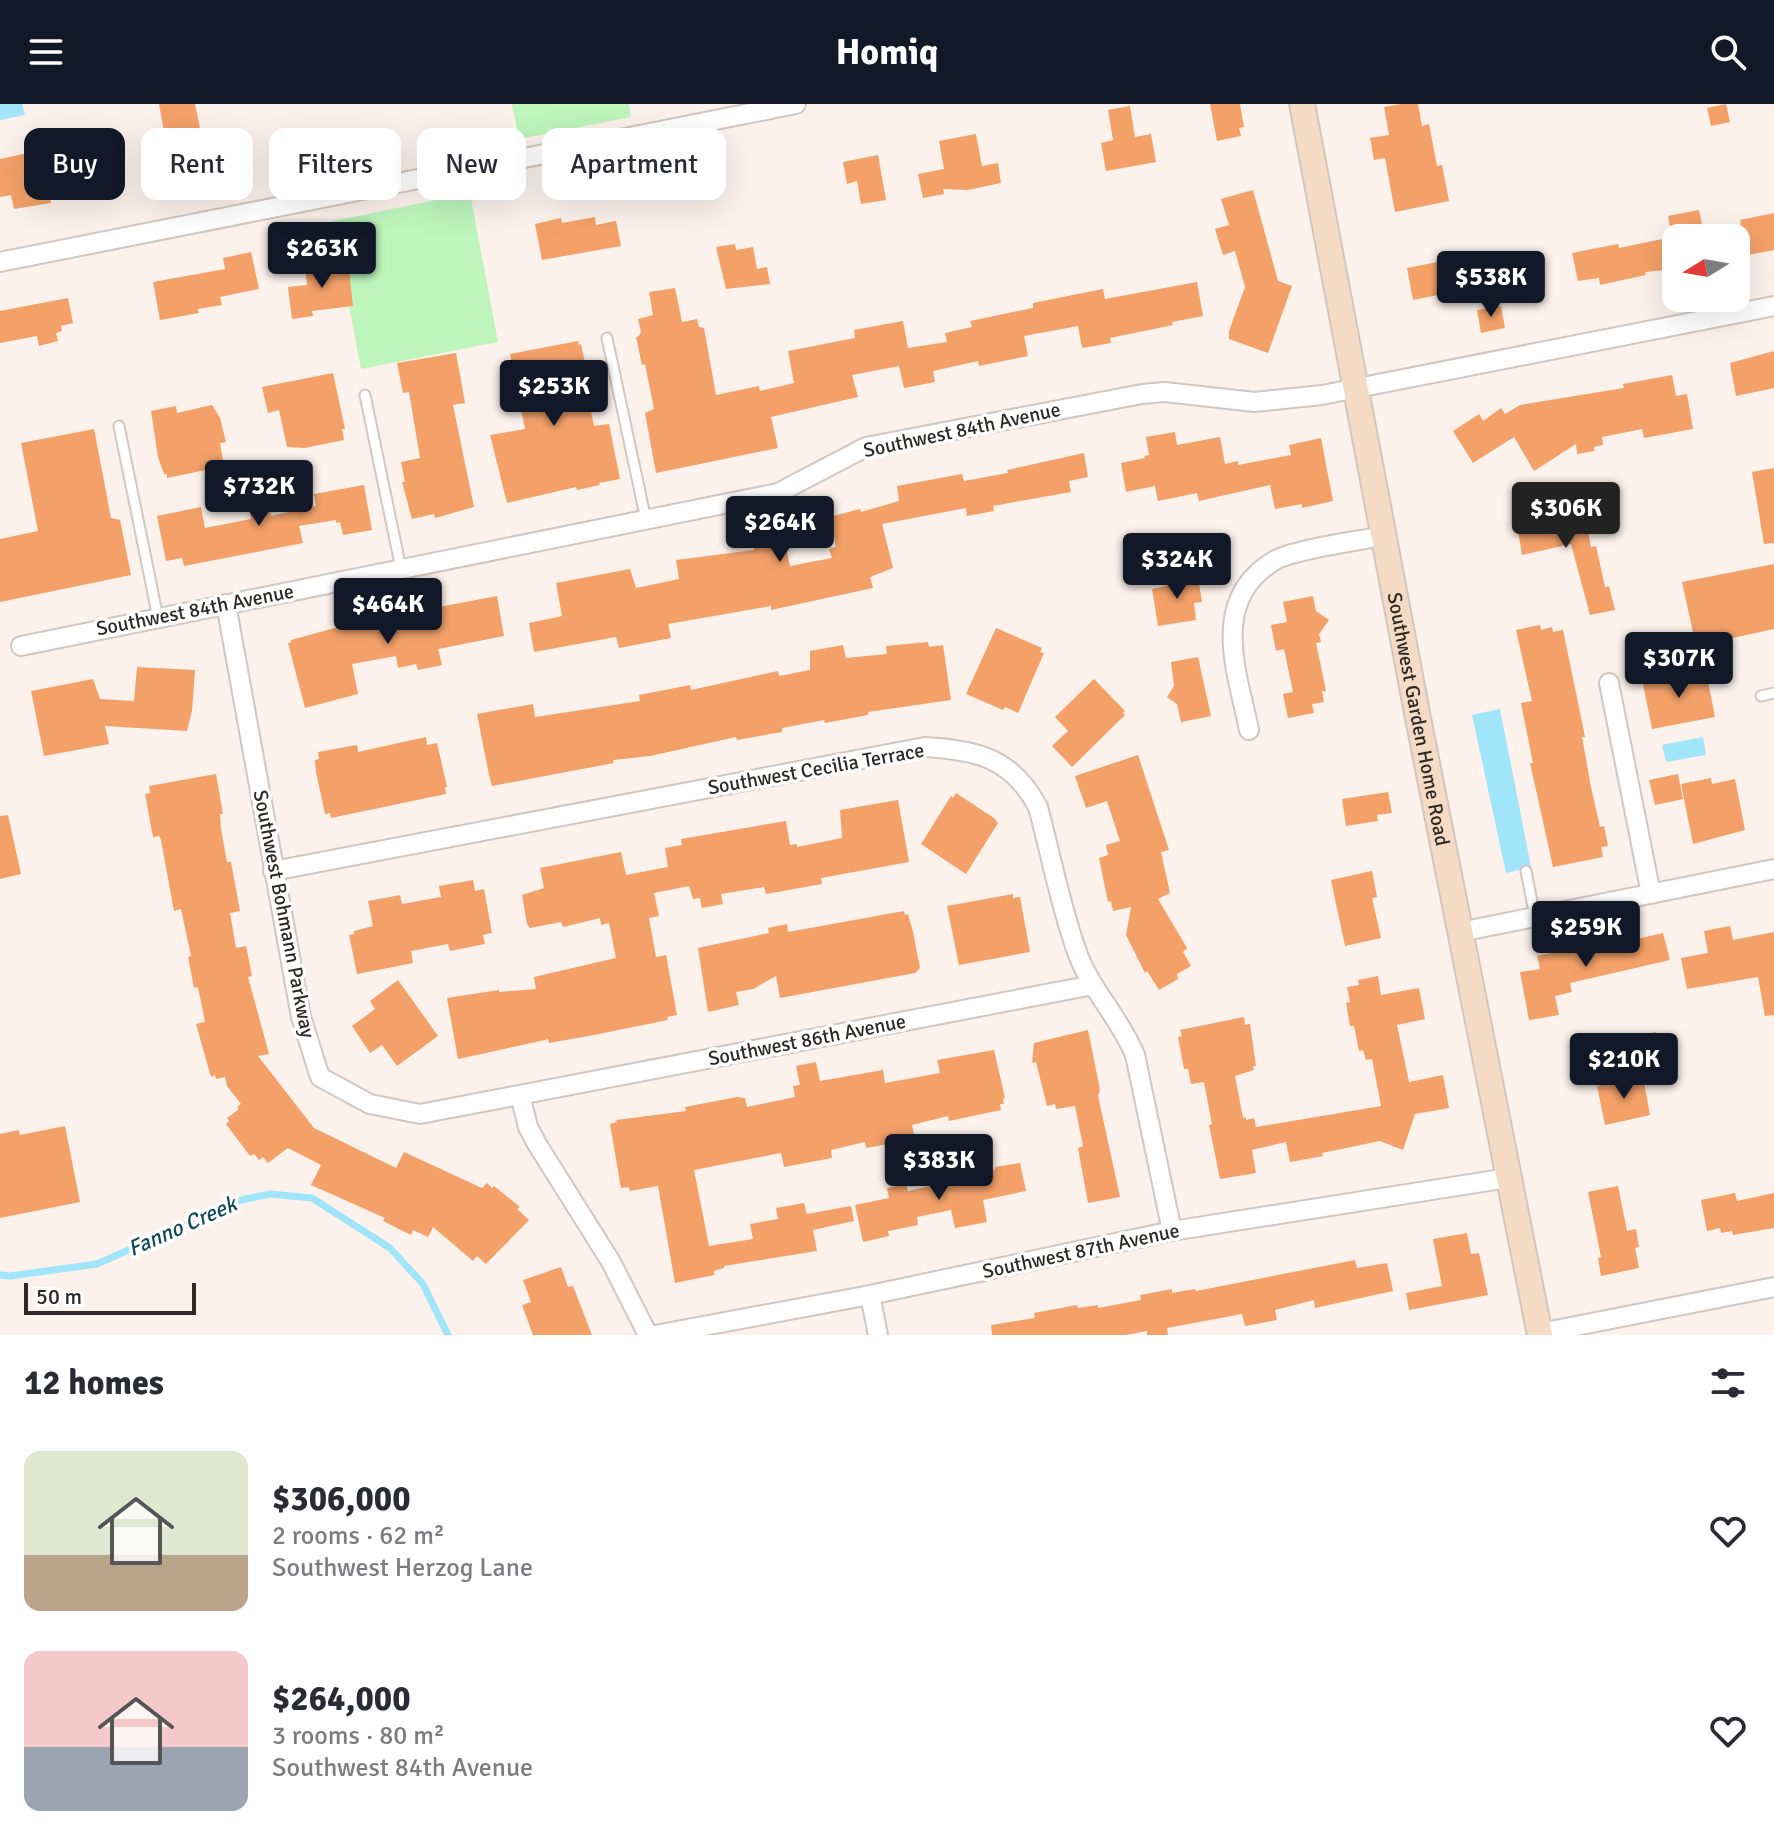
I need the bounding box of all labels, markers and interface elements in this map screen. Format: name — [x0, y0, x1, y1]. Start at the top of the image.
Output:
icon: menu — [24, 30, 68, 74]
text: Homiq — [836, 30, 938, 75]
icon: search — [1706, 30, 1750, 74]
chip: Buy — [24, 128, 125, 200]
chip: Rent — [141, 128, 253, 200]
chip: Filters — [269, 128, 401, 200]
chip: New — [417, 128, 526, 200]
chip: Apartment — [542, 128, 726, 200]
pin: $263K — [266, 222, 378, 290]
north arrow — [1662, 224, 1750, 312]
map controls — [1662, 224, 1750, 312]
text: $263K — [286, 232, 358, 264]
pin: $538K — [1435, 251, 1547, 319]
text: $538K — [1455, 261, 1527, 293]
pin: $253K — [498, 360, 610, 428]
text: $253K — [518, 370, 590, 402]
street label: Southwest 84th Avenue — [861, 397, 1063, 463]
pin: $732K — [203, 460, 315, 528]
text: $732K — [223, 470, 295, 502]
pin: $306K — [1510, 482, 1622, 550]
text: $306K — [1530, 492, 1602, 524]
pin: $264K — [724, 496, 836, 564]
text: $264K — [744, 506, 816, 538]
pin: $324K — [1121, 533, 1233, 601]
text: $324K — [1141, 543, 1213, 575]
pin: $464K — [332, 578, 444, 646]
street label: Southwest 84th Avenue — [94, 579, 296, 641]
text: $464K — [352, 588, 424, 620]
street label: Southwest Garden Home Road — [1382, 590, 1455, 848]
pin: $307K — [1623, 632, 1735, 700]
text: $307K — [1643, 642, 1715, 674]
street label: Southwest Cecilia Terrace — [706, 738, 926, 800]
street label: Southwest Bohmann Parkway — [248, 788, 320, 1041]
pin: $259K — [1530, 901, 1642, 969]
text: $259K — [1550, 911, 1622, 943]
street label: Southwest 86th Avenue — [706, 1009, 908, 1071]
pin: $210K — [1568, 1033, 1680, 1101]
text: $210K — [1588, 1043, 1660, 1075]
pin: $383K — [883, 1134, 995, 1202]
text: $383K — [903, 1144, 975, 1176]
water label: Fanno Creek — [123, 1189, 242, 1262]
street label: Southwest 87th Avenue — [980, 1218, 1182, 1284]
scale bar — [24, 1279, 196, 1315]
text: 50 m — [36, 1283, 82, 1310]
icon: filters — [1706, 1361, 1750, 1405]
text: 12 homes — [24, 1362, 164, 1404]
text: $306,000 — [272, 1478, 411, 1520]
icon: home — [88, 1483, 184, 1579]
icon: heart — [1706, 1509, 1750, 1553]
text: 2 rooms · 62 m² — [272, 1520, 445, 1552]
text: Southwest Herzog Lane — [272, 1552, 533, 1584]
text: $264,000 — [272, 1678, 411, 1720]
icon: home — [88, 1683, 184, 1779]
icon: heart — [1706, 1709, 1750, 1753]
text: 3 rooms · 80 m² — [272, 1720, 445, 1752]
text: Southwest 84th Avenue — [272, 1752, 533, 1784]

